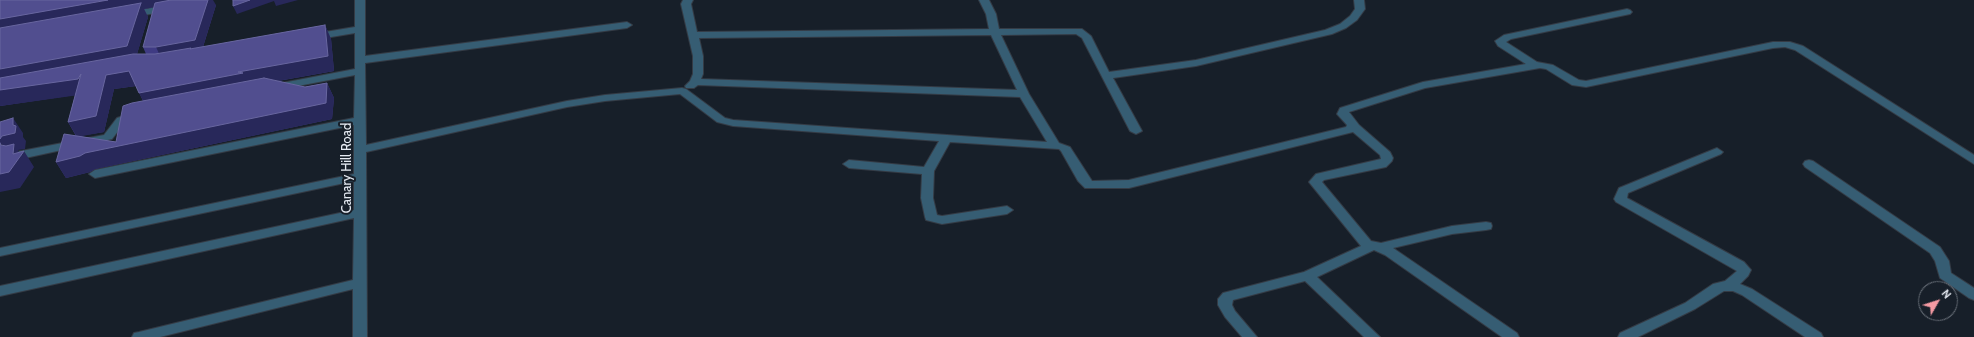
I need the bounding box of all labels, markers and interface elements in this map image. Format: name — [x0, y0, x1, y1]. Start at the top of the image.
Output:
street label: Canary Hill Road — [339, 123, 355, 213]
north arrow — [1918, 281, 1958, 321]
text: N — [1939, 287, 1954, 302]

